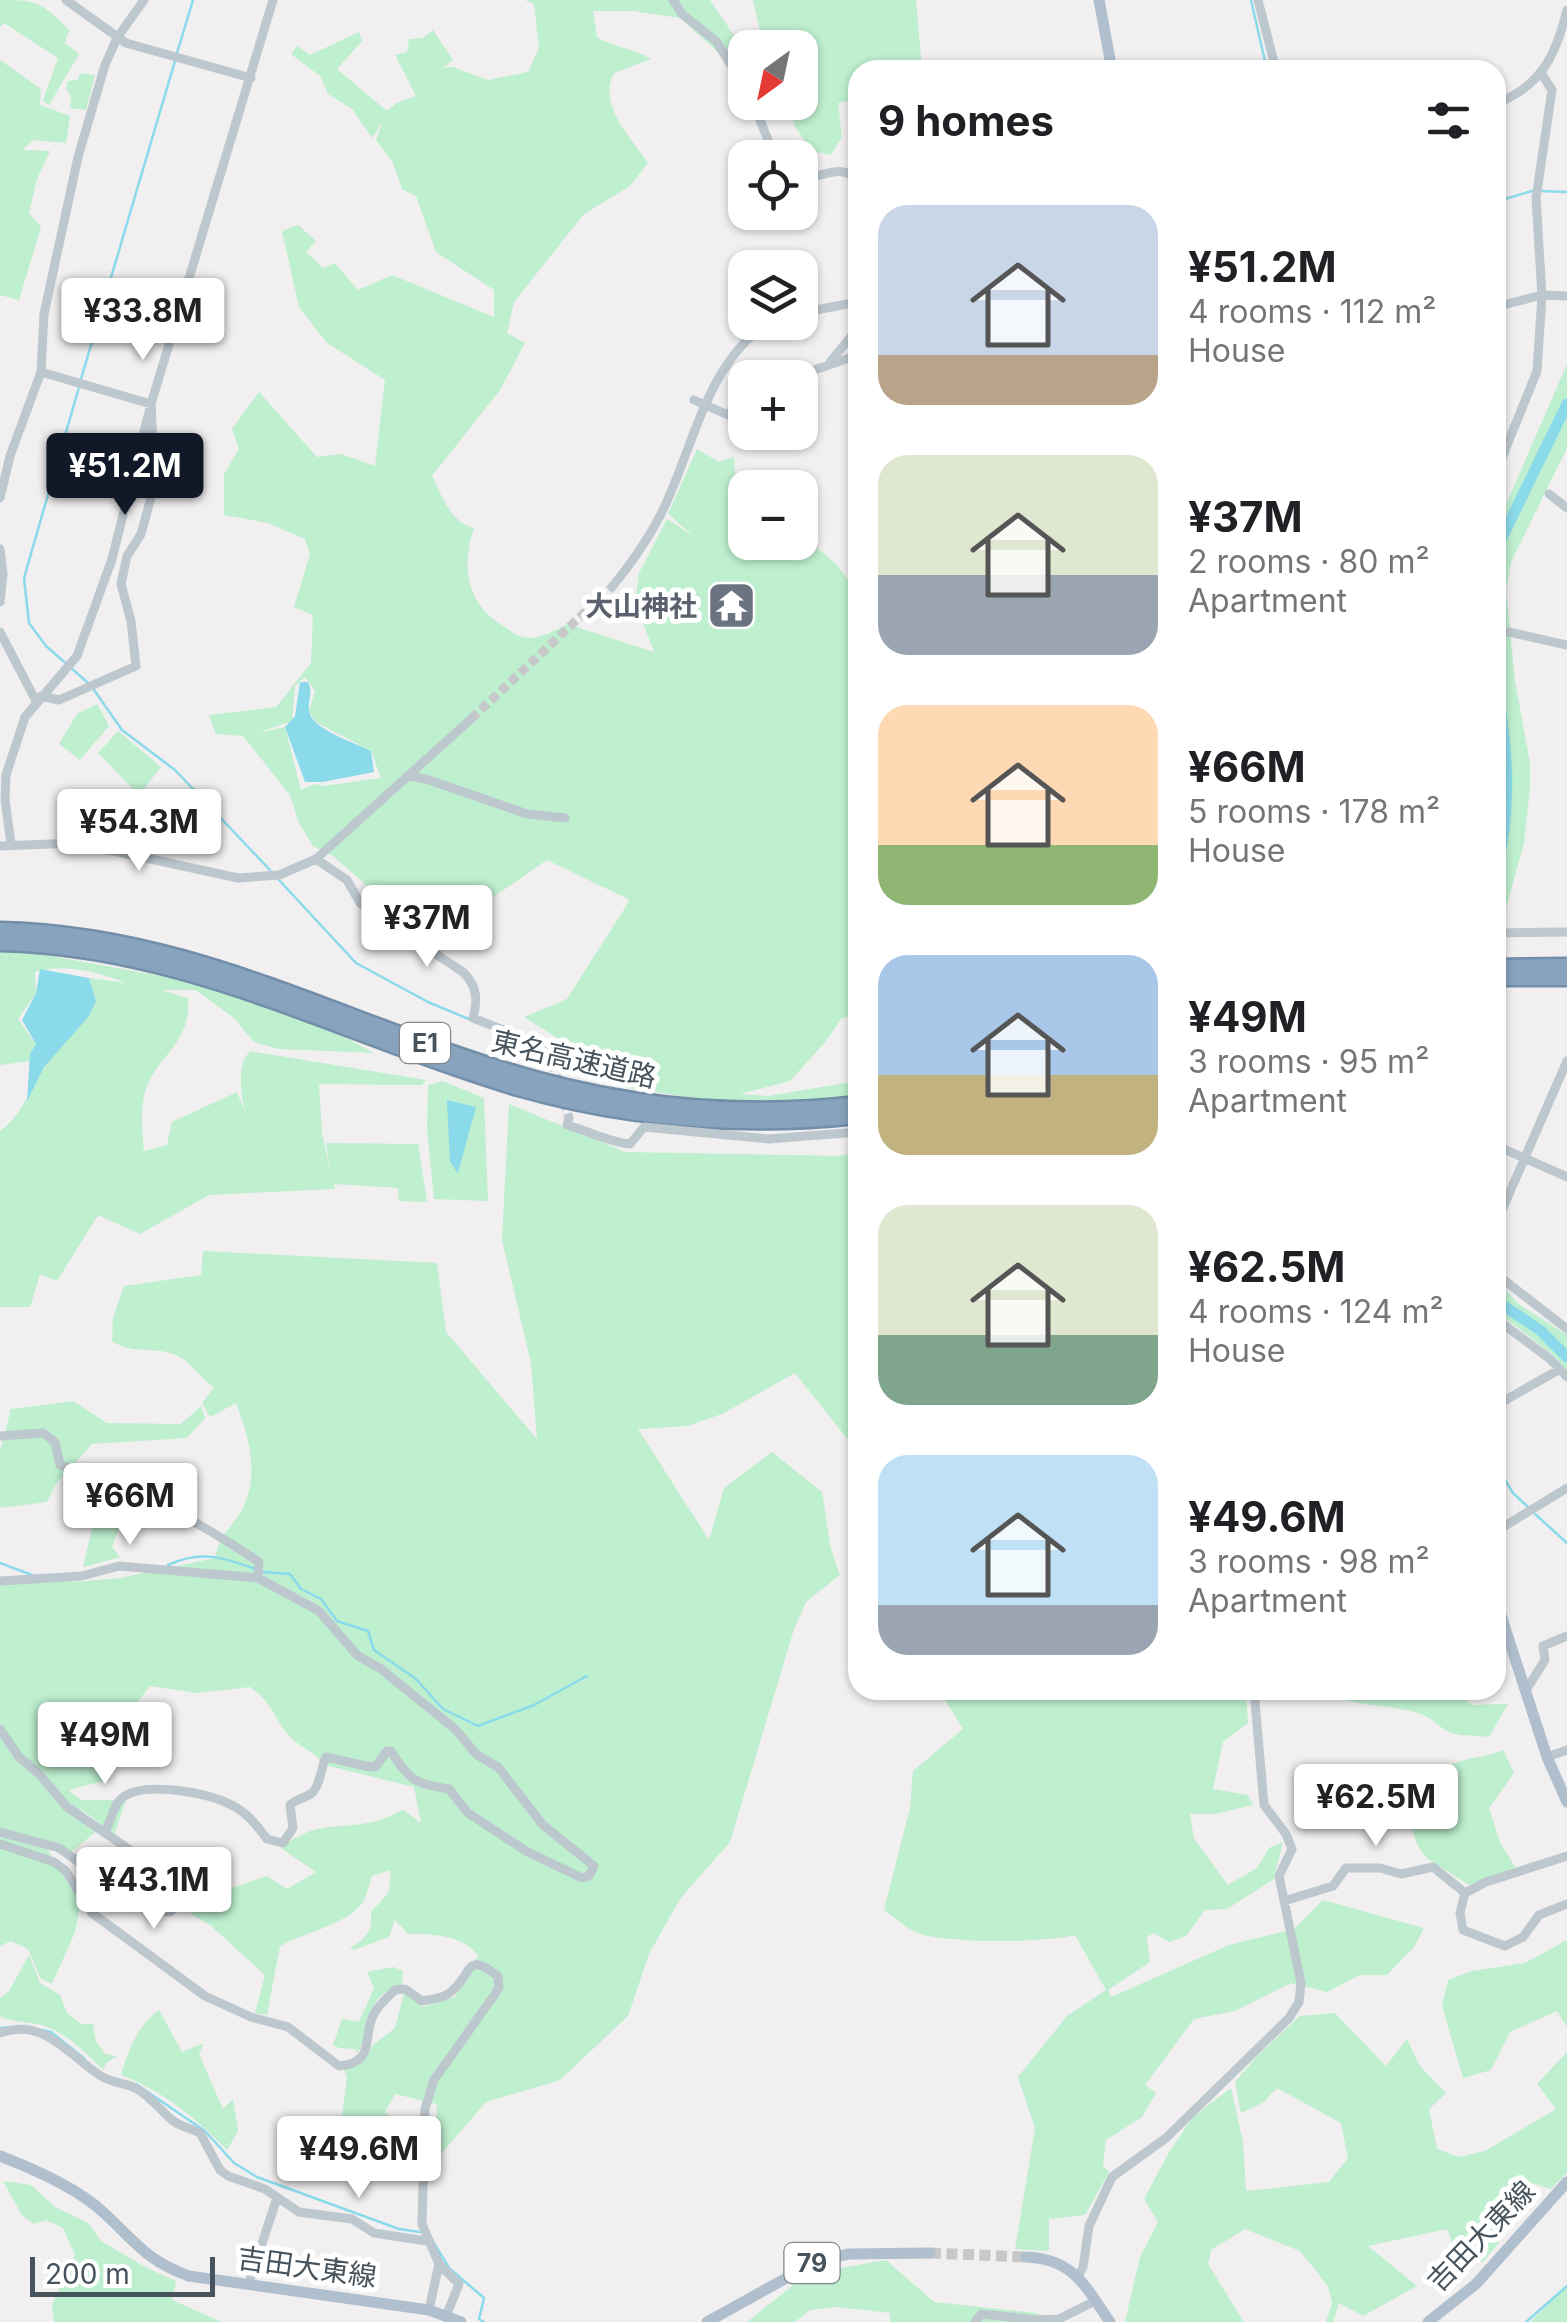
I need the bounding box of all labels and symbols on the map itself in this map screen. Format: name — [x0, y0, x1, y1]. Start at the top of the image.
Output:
north arrow — [728, 30, 818, 120]
pin: ¥33.8M — [62, 278, 224, 363]
pin: ¥51.2M — [44, 433, 206, 518]
temple icon: 大山神社 — [706, 580, 758, 632]
place label: 大山神社 — [585, 589, 697, 623]
pin: ¥54.3M — [58, 789, 220, 874]
pin: ¥37M — [368, 885, 486, 970]
road number: E1 — [400, 1023, 450, 1063]
street label: 東名高速道路 — [488, 1024, 660, 1094]
pin: ¥66M — [71, 1463, 189, 1548]
pin: ¥49M — [46, 1702, 164, 1787]
pin: ¥62.5M — [1295, 1764, 1457, 1849]
pin: ¥43.1M — [73, 1847, 235, 1932]
pin: ¥49.6M — [278, 2116, 440, 2201]
street label: 吉田大東線 — [1420, 2174, 1542, 2298]
street label: 吉田大東線 — [235, 2240, 379, 2294]
road number: 79 — [784, 2243, 840, 2283]
scale bar — [30, 2252, 215, 2296]

